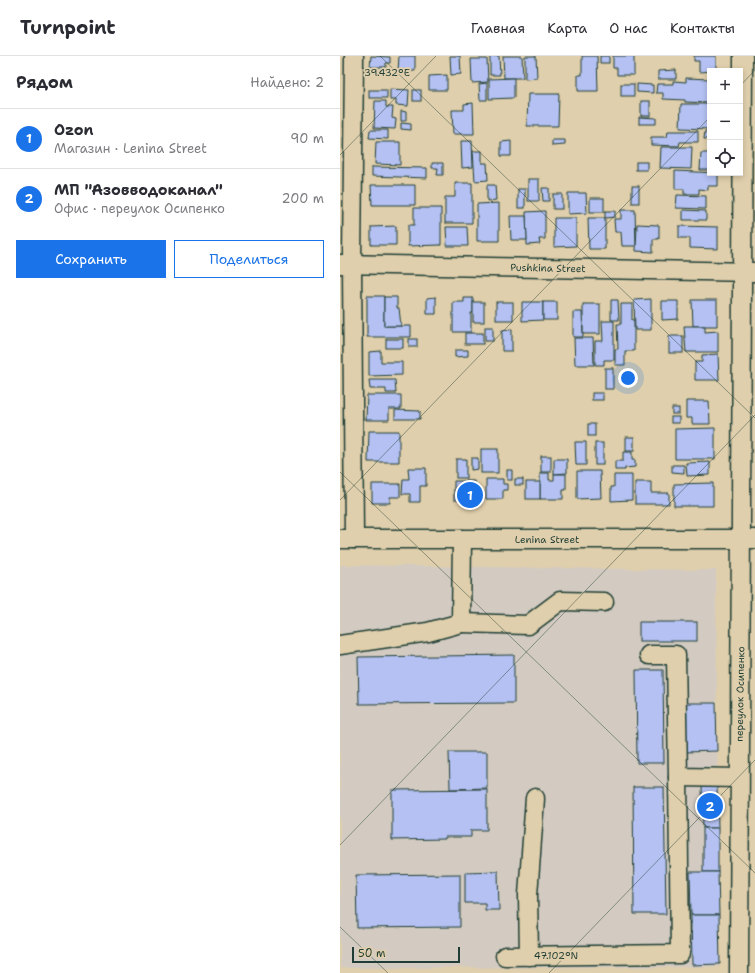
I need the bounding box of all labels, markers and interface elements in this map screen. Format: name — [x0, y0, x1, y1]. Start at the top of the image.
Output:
text: Turnpoint — [20, 15, 116, 40]
text: Главная — [471, 19, 525, 37]
text: Карта — [547, 19, 587, 37]
text: О нас — [609, 19, 648, 37]
text: Контакты — [670, 19, 735, 37]
text: 39.432°E — [364, 66, 410, 79]
map controls — [707, 68, 743, 176]
button: + — [707, 68, 743, 104]
text: Рядом — [16, 71, 73, 93]
text: Найдено: 2 — [250, 74, 324, 91]
button: − — [707, 104, 743, 140]
text: Ozon — [54, 120, 94, 140]
text: 1 — [26, 130, 32, 147]
text: 90 m — [290, 130, 324, 147]
text: Магазин · Lenina Street — [54, 140, 207, 157]
button: locate — [707, 140, 743, 176]
text: МП "Азовводоканал" — [54, 180, 223, 200]
text: 2 — [24, 190, 34, 207]
text: 200 m — [282, 190, 324, 207]
text: Офис · переулок Осипенко — [54, 200, 225, 217]
button: Сохранить — [16, 240, 166, 278]
button: Поделиться — [174, 240, 324, 278]
street label: Pushkina Street — [510, 261, 586, 275]
your location — [618, 368, 638, 388]
pin: 1 — [457, 480, 483, 510]
street label: Lenina Street — [515, 533, 579, 546]
street label: переулок Осипенко — [733, 646, 747, 742]
pin: 2 — [697, 791, 723, 821]
scale bar — [352, 945, 460, 964]
text: 50 m — [358, 946, 386, 961]
text: 47.102°N — [534, 949, 578, 962]

